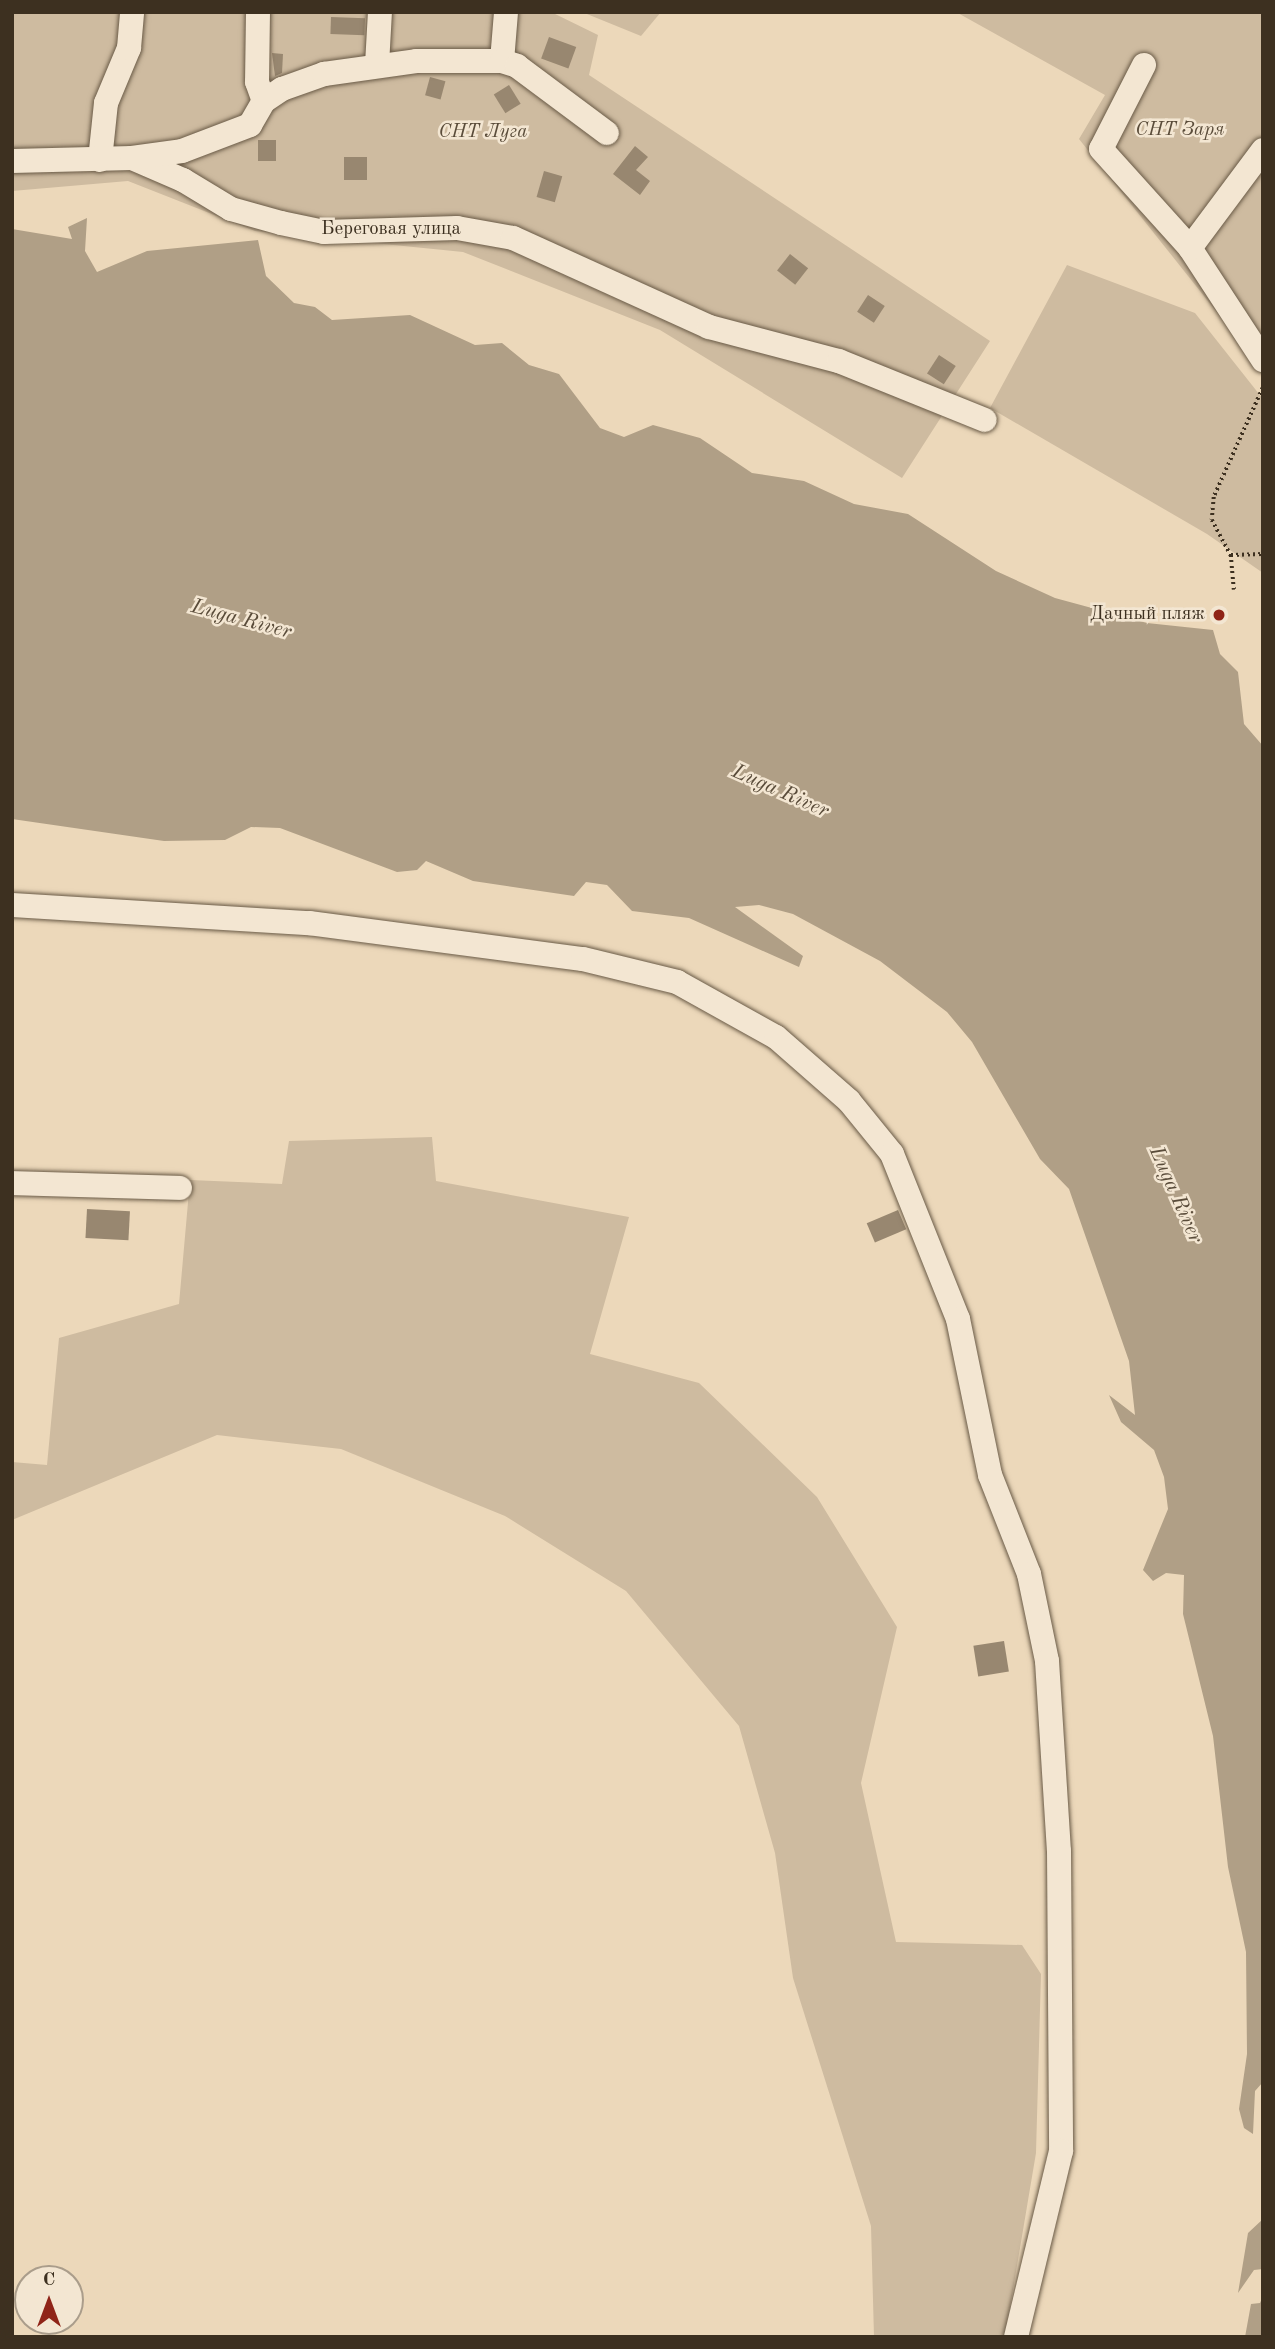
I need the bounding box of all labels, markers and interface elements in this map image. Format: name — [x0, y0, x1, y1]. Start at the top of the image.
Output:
park label: СНТ Заря — [1135, 120, 1225, 142]
park label: СНТ Луга — [439, 122, 527, 144]
street label: Береговая улица — [321, 219, 461, 241]
water label: Luga River — [188, 594, 294, 646]
place label: Дачный пляж — [1090, 604, 1205, 626]
marker: Дачный пляж — [1211, 607, 1227, 623]
water label: Luga River — [728, 760, 832, 824]
water label: Luga River — [1143, 1143, 1207, 1247]
north arrow — [14, 2265, 84, 2335]
text: С — [43, 2271, 55, 2290]

